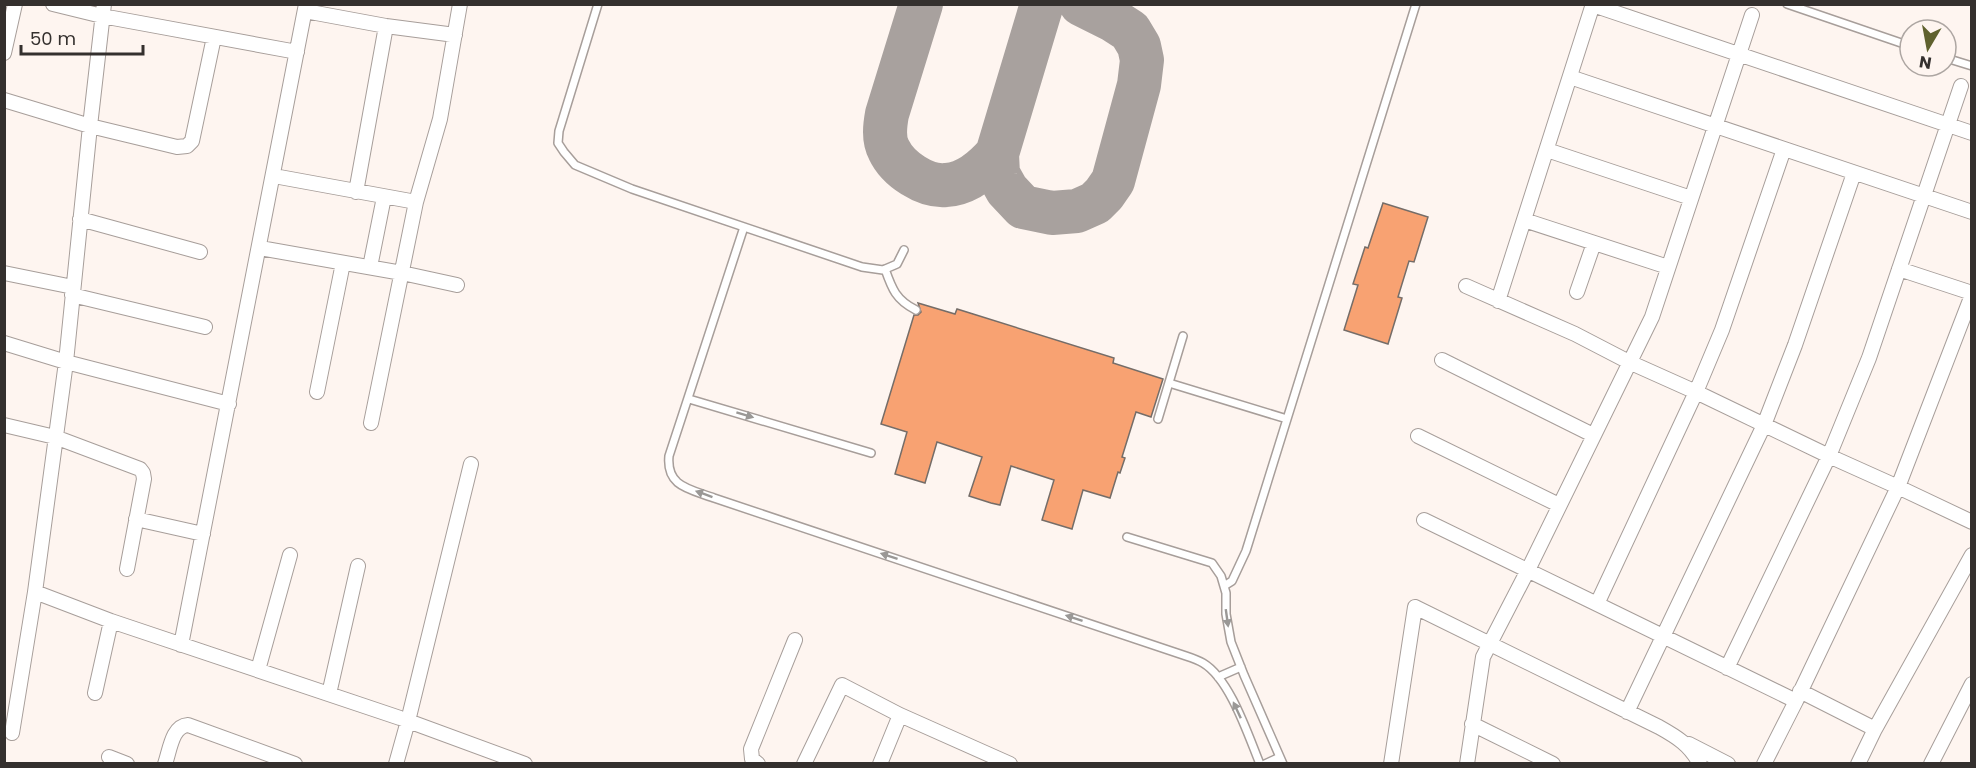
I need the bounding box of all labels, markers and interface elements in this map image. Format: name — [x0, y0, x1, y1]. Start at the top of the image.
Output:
scale bar — [21, 18, 142, 56]
north arrow — [1898, 18, 1958, 78]
text: 50 m — [30, 26, 76, 51]
text: N — [1918, 50, 1933, 75]
one-way arrow — [736, 411, 754, 420]
one-way arrow — [695, 489, 713, 499]
one-way arrow — [880, 551, 898, 561]
one-way arrow — [1223, 608, 1232, 627]
one-way arrow — [1065, 613, 1083, 622]
one-way arrow — [1232, 700, 1242, 718]

